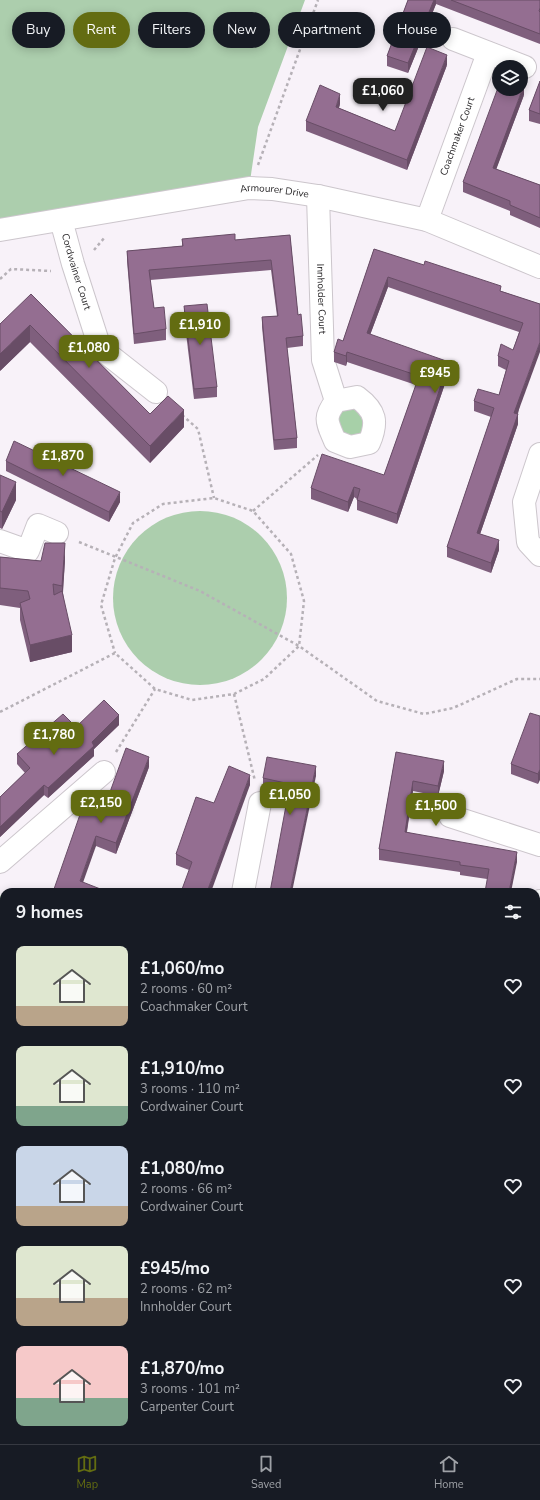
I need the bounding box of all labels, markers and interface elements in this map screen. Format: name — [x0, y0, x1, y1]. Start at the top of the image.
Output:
chip: Buy — [12, 12, 65, 48]
chip: Rent — [73, 12, 130, 48]
chip: Filters — [138, 12, 205, 48]
chip: New — [213, 12, 270, 48]
chip: Apartment — [278, 12, 375, 48]
chip: House — [383, 12, 451, 48]
map controls — [492, 60, 528, 96]
button: layers — [492, 60, 528, 96]
pin: £1,060 — [350, 78, 416, 112]
text: £1,060 — [362, 82, 404, 100]
street label: Coachmaker Court — [437, 95, 478, 178]
street label: Armourer Drive — [239, 181, 310, 202]
street label: Cordwainer Court — [58, 232, 95, 312]
street label: Innholder Court — [313, 264, 329, 335]
pin: £1,910 — [167, 312, 233, 346]
text: £1,910 — [179, 316, 221, 334]
pin: £1,080 — [56, 335, 122, 369]
text: £1,080 — [68, 339, 110, 357]
pin: £945 — [411, 360, 459, 394]
text: £945 — [419, 364, 451, 382]
pin: £1,870 — [30, 443, 96, 477]
text: £1,870 — [42, 447, 84, 465]
pin: £1,780 — [21, 722, 87, 756]
text: £1,780 — [33, 726, 75, 744]
pin: £1,050 — [257, 782, 323, 816]
text: £1,050 — [269, 786, 311, 804]
pin: £2,150 — [68, 790, 134, 824]
pin: £1,500 — [403, 793, 469, 827]
text: £2,150 — [80, 794, 122, 812]
text: £1,500 — [415, 797, 457, 815]
text: 9 homes — [16, 901, 83, 924]
icon: filters — [502, 901, 524, 923]
text: £1,060/mo — [140, 957, 224, 980]
icon: home — [48, 962, 96, 1010]
icon: heart — [502, 975, 524, 997]
text: 2 rooms · 60 m² — [140, 980, 232, 998]
text: Coachmaker Court — [140, 998, 247, 1016]
text: £1,910/mo — [140, 1057, 224, 1080]
icon: home — [48, 1062, 96, 1110]
icon: heart — [502, 1075, 524, 1097]
text: 3 rooms · 110 m² — [140, 1080, 240, 1098]
text: Cordwainer Court — [140, 1098, 243, 1116]
text: £1,080/mo — [140, 1157, 224, 1180]
icon: home — [48, 1162, 96, 1210]
icon: heart — [502, 1175, 524, 1197]
text: 2 rooms · 66 m² — [140, 1180, 232, 1198]
text: Cordwainer Court — [140, 1198, 243, 1216]
text: £945/mo — [140, 1257, 210, 1280]
icon: home — [48, 1262, 96, 1310]
icon: heart — [502, 1275, 524, 1297]
text: 2 rooms · 62 m² — [140, 1280, 232, 1298]
text: Innholder Court — [140, 1298, 231, 1316]
text: £1,870/mo — [140, 1357, 224, 1380]
icon: home — [48, 1362, 96, 1410]
icon: heart — [502, 1375, 524, 1397]
text: 3 rooms · 101 m² — [140, 1380, 240, 1398]
text: Carpenter Court — [140, 1398, 234, 1416]
tab: Map — [76, 1453, 98, 1492]
tab: Saved — [251, 1453, 281, 1492]
tab: Home — [434, 1453, 464, 1492]

